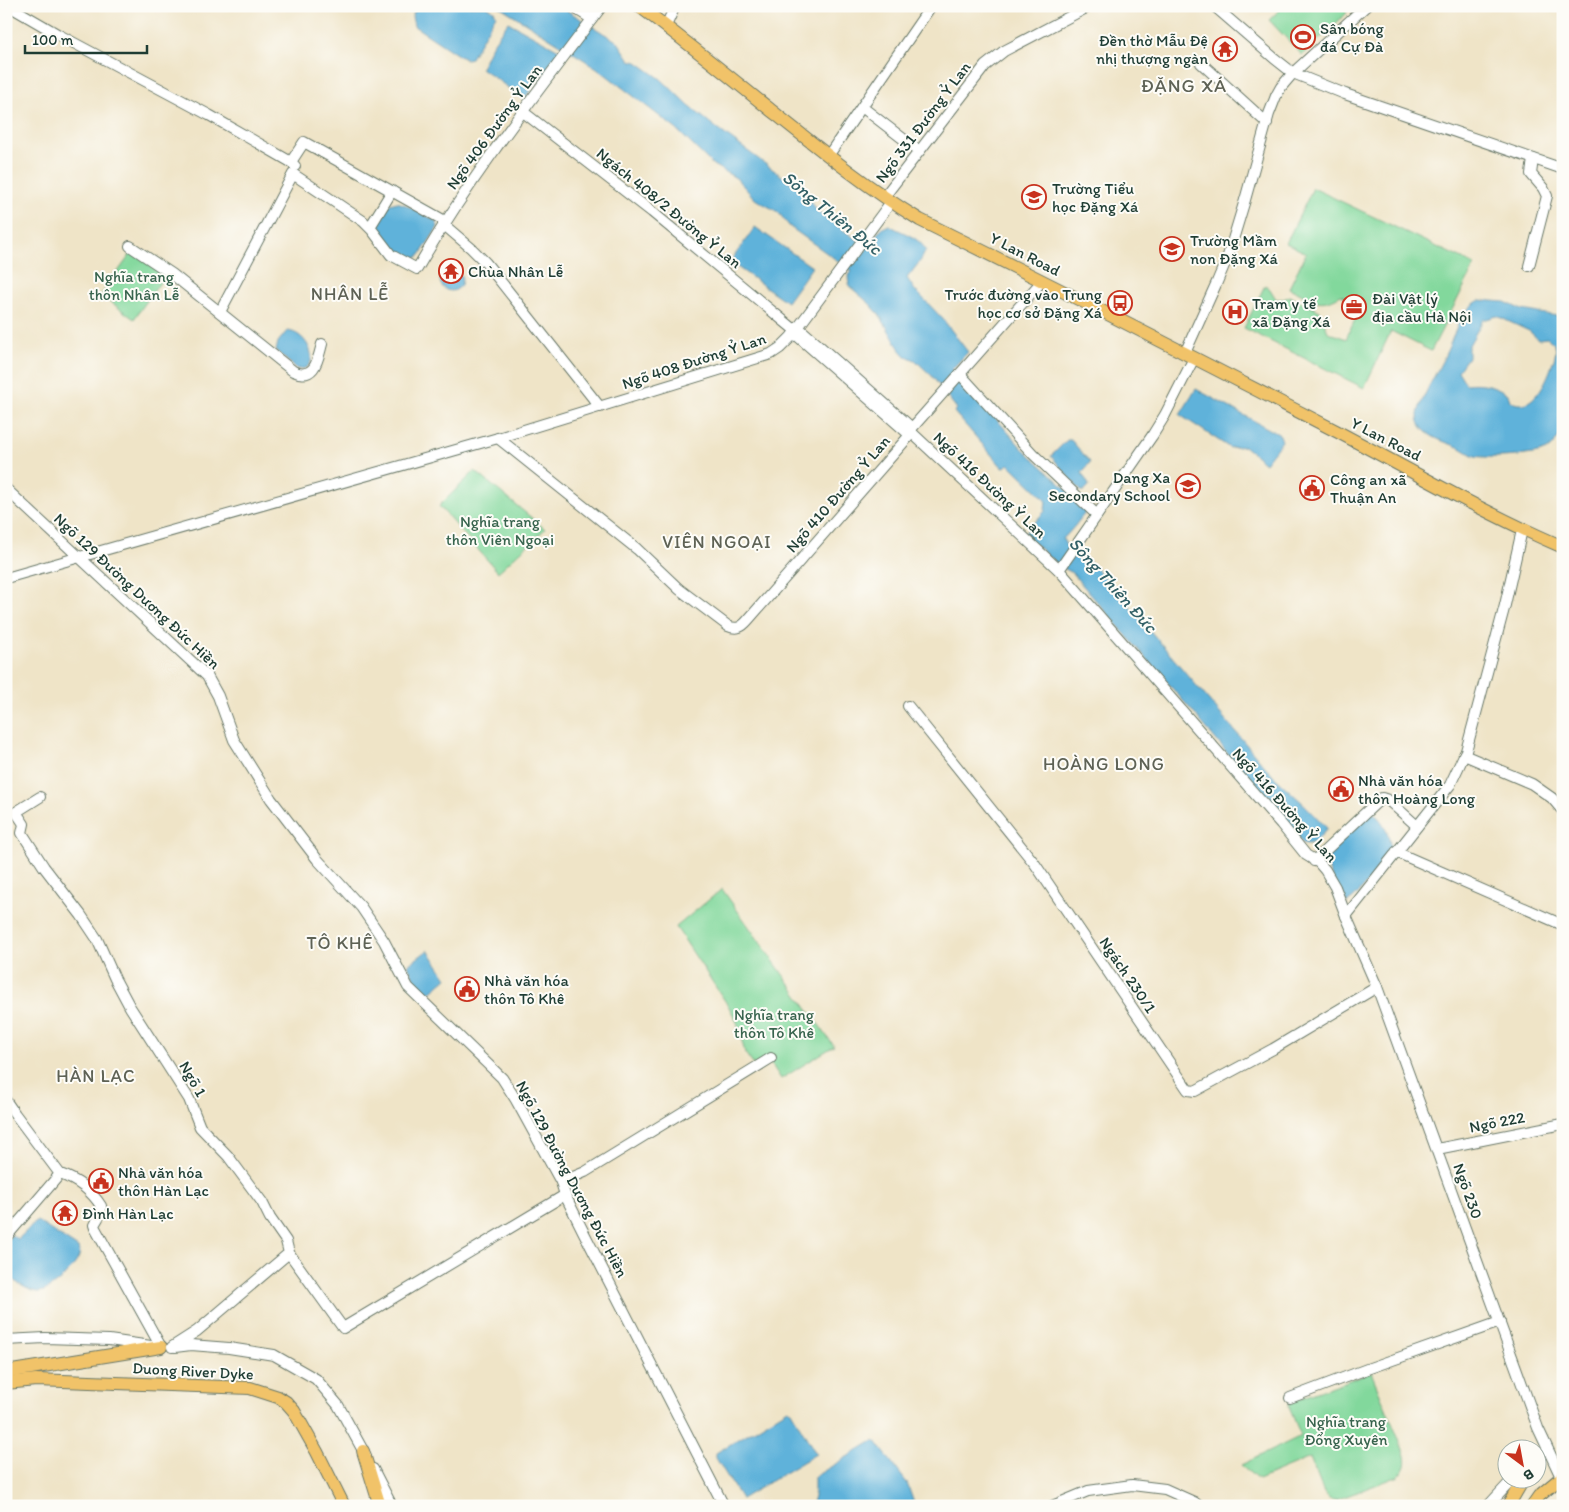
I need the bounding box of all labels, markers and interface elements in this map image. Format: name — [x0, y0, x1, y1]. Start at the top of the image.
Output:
place label: Sân bóng đá Cự Đà — [1320, 19, 1385, 56]
scale bar — [25, 22, 148, 54]
sports icon: Sân bóng đá Cự Đà — [1290, 24, 1316, 50]
text: 100 m — [32, 31, 74, 49]
place label: Đền thờ Mẫu Đệ nhị thượng ngàn — [1096, 31, 1208, 68]
temple icon: Đền thờ Mẫu Đệ nhị thượng ngàn — [1212, 36, 1238, 62]
street label: Ngõ 331 Đường Ỷ Lan — [871, 58, 975, 186]
street label: Ngõ 406 Đường Ỷ Lan — [442, 61, 546, 193]
district label: ĐẶNG XÁ — [1141, 74, 1227, 97]
street label: Ngách 408/2 Đường Ỷ Lan — [593, 144, 745, 272]
water label: Sông Thiên Đức — [778, 166, 886, 260]
place label: Trường Tiểu học Đặng Xá — [1052, 179, 1139, 216]
school or university icon: Trường Tiểu học Đặng Xá — [1021, 184, 1047, 210]
street label: Y Lan Road — [987, 228, 1064, 280]
place label: Trường Mầm non Đặng Xá — [1190, 231, 1278, 268]
school or university icon: Trường Mầm non Đặng Xá — [1159, 236, 1185, 262]
temple icon: Chùa Nhân Lễ — [438, 258, 464, 284]
place label: Chùa Nhân Lễ — [468, 262, 563, 281]
park label: Nghĩa trang thôn Nhân Lễ — [89, 267, 179, 304]
district label: NHÂN LỄ — [311, 282, 389, 305]
place label: Trước đường vào Trung học cơ sở Đặng Xá — [945, 285, 1103, 322]
place label: Đài Vật lý địa cầu Hà Nội — [1372, 289, 1471, 326]
bus stop icon: Trước đường vào Trung học cơ sở Đặng Xá — [1107, 290, 1133, 316]
place label: Trạm y tế xã Đặng Xá — [1252, 294, 1331, 331]
office icon: Đài Vật lý địa cầu Hà Nội — [1341, 294, 1367, 320]
hospital icon: Trạm y tế xã Đặng Xá — [1222, 299, 1248, 325]
street label: Ngõ 408 Đường Ỷ Lan — [620, 329, 768, 393]
street label: Y Lan Road — [1348, 413, 1425, 465]
street label: Ngõ 416 Đường Ỷ Lan — [930, 428, 1050, 542]
street label: Ngõ 410 Đường Ỷ Lan — [782, 432, 894, 556]
place label: Dang Xa Secondary School — [1049, 468, 1170, 505]
place label: Công an xã Thuận An — [1330, 470, 1407, 507]
school or university icon: Dang Xa Secondary School — [1175, 473, 1201, 499]
public building icon: Công an xã Thuận An — [1299, 475, 1325, 501]
street label: Ngõ 129 Đường Dương Đức Hiền — [50, 509, 224, 673]
park label: Nghĩa trang thôn Viên Ngoại — [446, 512, 554, 549]
district label: VIÊN NGOẠI — [662, 531, 772, 553]
water label: Sông Thiên Đức — [1064, 533, 1162, 638]
street label: Ngõ 416 Đường Ỷ Lan — [1229, 744, 1341, 866]
district label: HOÀNG LONG — [1043, 753, 1165, 775]
place label: Nhà văn hóa thôn Hoàng Long — [1358, 771, 1476, 808]
public building icon: Nhà văn hóa thôn Hoàng Long — [1328, 776, 1354, 802]
district label: TÔ KHÊ — [307, 932, 373, 954]
street label: Ngách 230/1 — [1096, 933, 1161, 1017]
place label: Nhà văn hóa thôn Tô Khê — [484, 971, 570, 1008]
public building icon: Nhà văn hóa thôn Tô Khê — [454, 976, 480, 1002]
park label: Nghĩa trang thôn Tô Khê — [734, 1005, 815, 1042]
street label: Ngõ 1 — [175, 1058, 211, 1101]
district label: HÀN LẠC — [56, 1065, 136, 1087]
street label: Ngõ 129 Đường Dương Đức Hiền — [512, 1077, 632, 1281]
street label: Ngõ 222 — [1468, 1107, 1527, 1137]
street label: Ngõ 230 — [1449, 1161, 1487, 1221]
place label: Nhà văn hóa thôn Hàn Lạc — [118, 1163, 209, 1200]
public building icon: Nhà văn hóa thôn Hàn Lạc — [88, 1168, 114, 1194]
temple icon: Đình Hàn Lạc — [52, 1200, 78, 1226]
place label: Đình Hàn Lạc — [82, 1204, 174, 1223]
street label: Duong River Dyke — [132, 1358, 254, 1384]
park label: Nghĩa trang Đổng Xuyên — [1304, 1412, 1388, 1449]
north arrow — [1496, 1440, 1546, 1490]
text: B — [1520, 1465, 1537, 1484]

